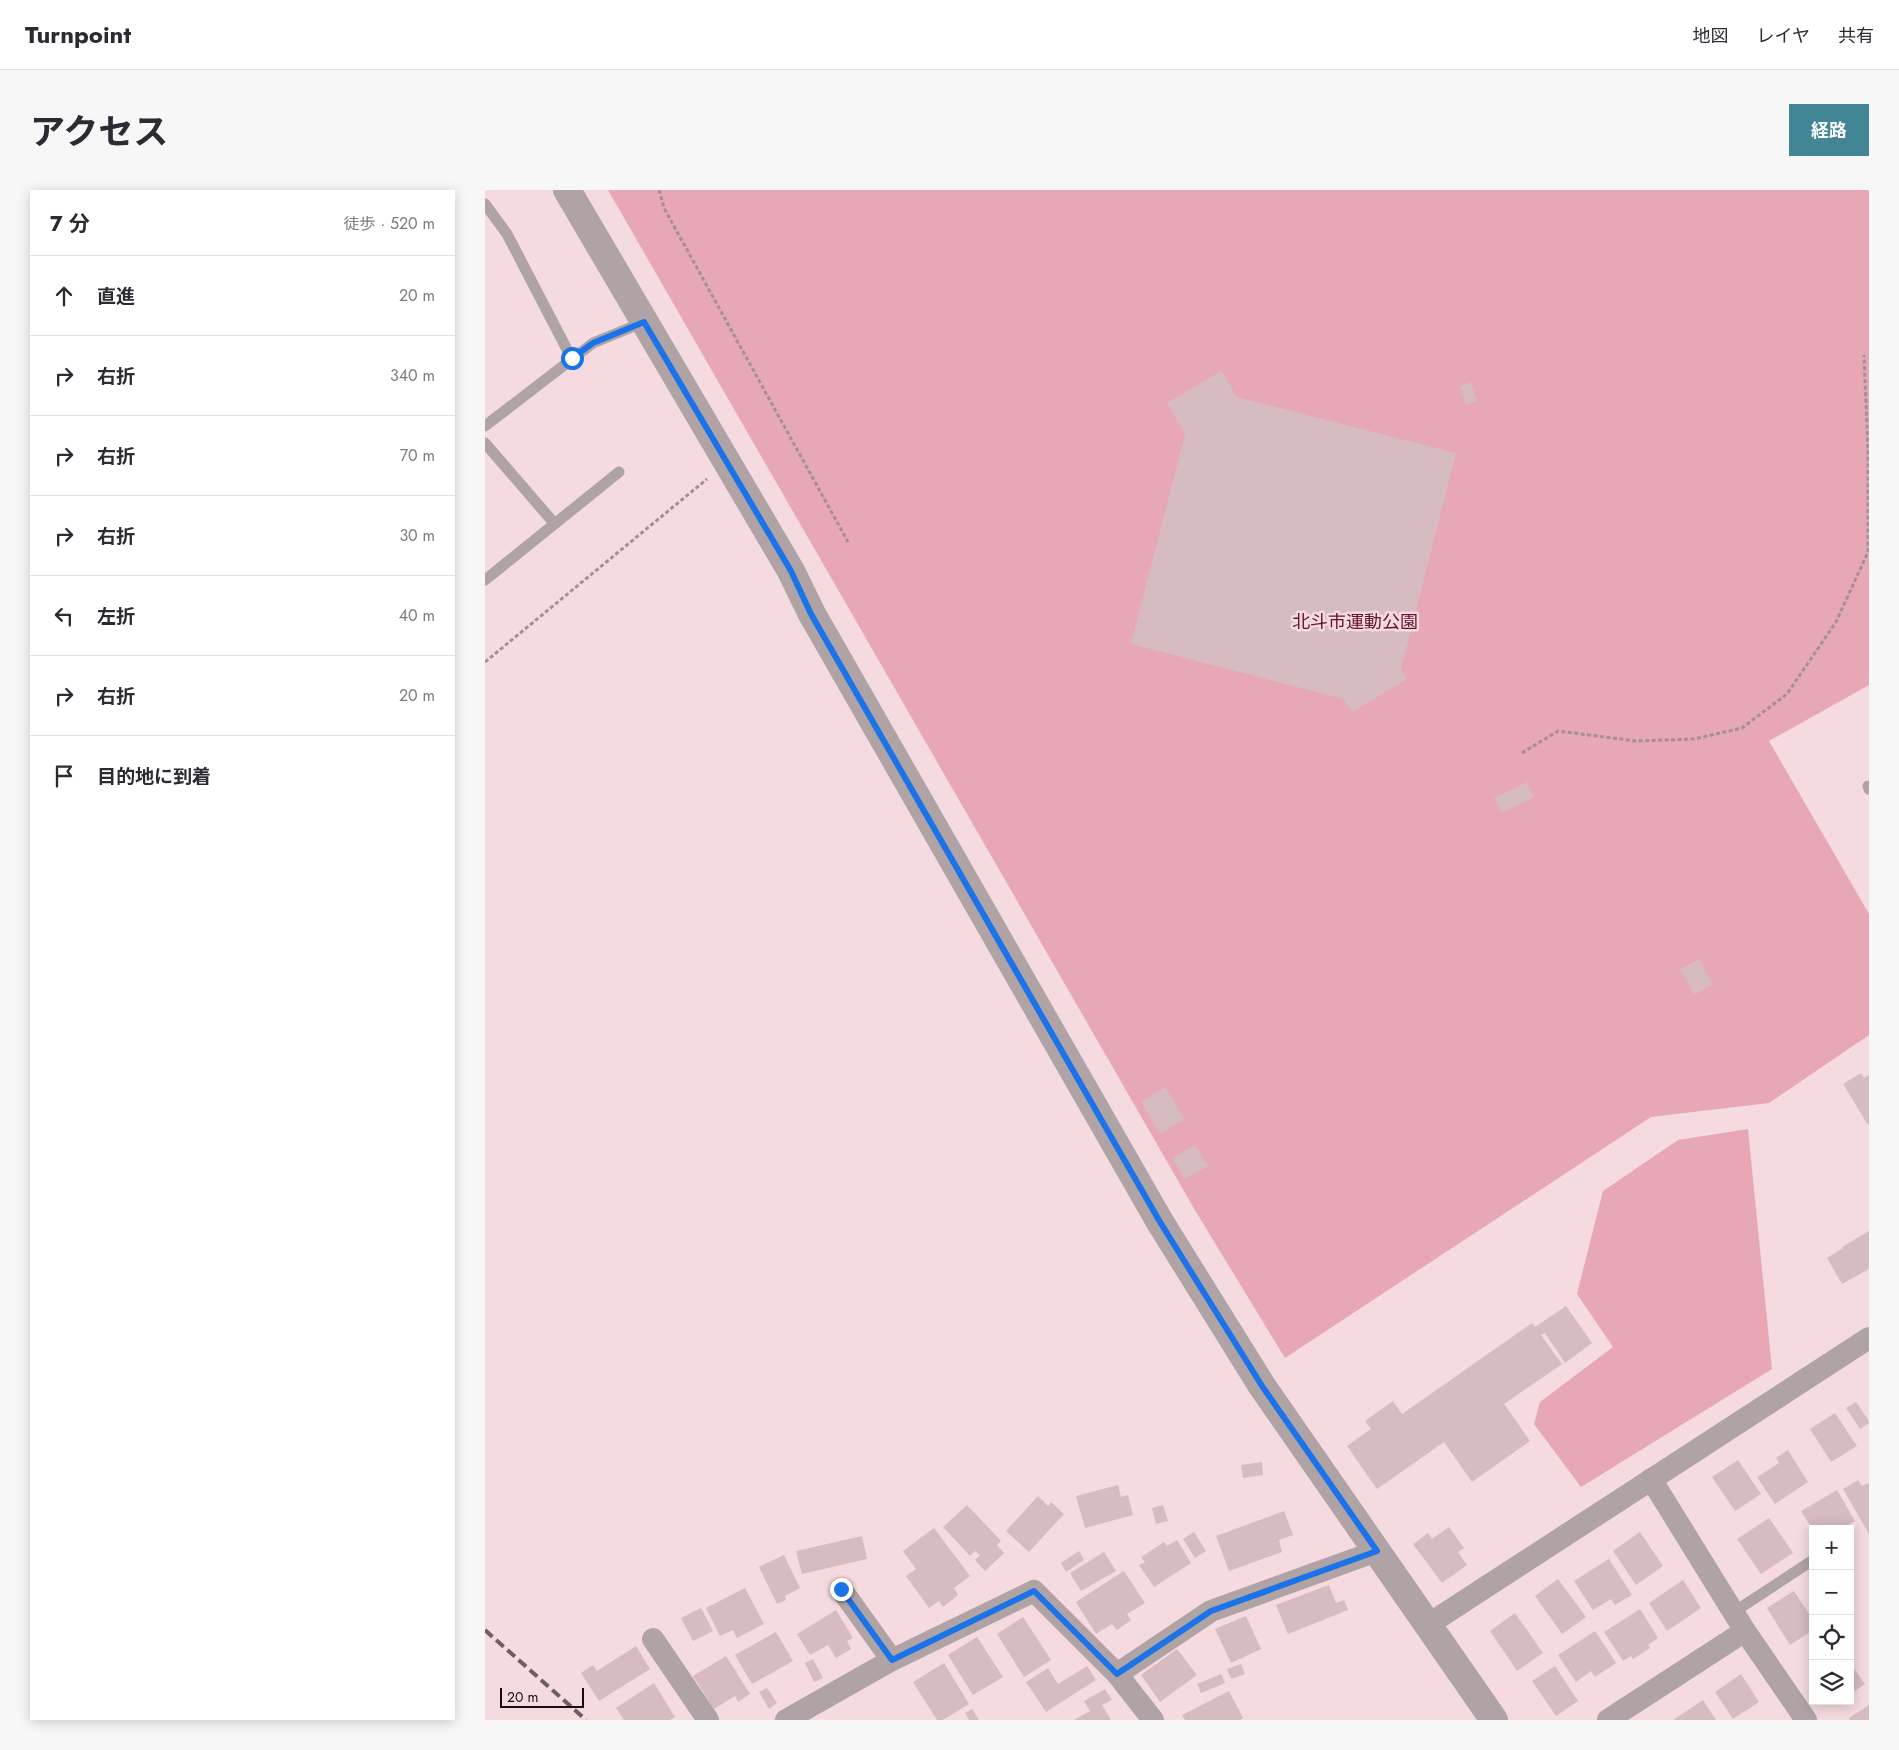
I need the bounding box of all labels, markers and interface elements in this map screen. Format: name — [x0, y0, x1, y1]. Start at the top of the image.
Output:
text: Turnpoint — [25, 17, 131, 52]
text: 地図 — [1693, 23, 1729, 49]
text: レイヤ — [1757, 23, 1810, 49]
text: 共有 — [1838, 23, 1874, 49]
button: 経路 — [1789, 104, 1869, 156]
text: アクセス — [30, 107, 168, 157]
text: 7 分 — [50, 209, 90, 239]
text: 徒歩 · 520 m — [344, 212, 435, 235]
icon: ahead — [50, 282, 78, 310]
text: 直進 — [97, 283, 135, 310]
text: 20 m — [399, 284, 435, 307]
route start — [561, 347, 584, 370]
icon: right — [50, 362, 78, 390]
text: 右折 — [97, 363, 135, 390]
text: 340 m — [390, 364, 435, 387]
icon: right — [50, 442, 78, 470]
text: 右折 — [97, 443, 135, 470]
text: 70 m — [400, 444, 435, 467]
icon: right — [50, 522, 78, 550]
text: 右折 — [97, 523, 135, 550]
text: 30 m — [399, 524, 435, 547]
icon: left — [50, 602, 78, 630]
text: 左折 — [97, 603, 135, 630]
text: 40 m — [399, 604, 435, 627]
park label: 北斗市運動公園 — [1292, 609, 1418, 635]
icon: right — [50, 682, 78, 710]
text: 右折 — [97, 683, 135, 710]
text: 20 m — [399, 684, 435, 707]
icon: arrive — [50, 762, 78, 790]
text: 目的地に到着 — [97, 763, 211, 790]
map controls — [1809, 1525, 1854, 1705]
button: + — [1809, 1525, 1854, 1570]
button: − — [1809, 1570, 1854, 1615]
route end — [830, 1578, 853, 1601]
button: locate — [1809, 1615, 1854, 1660]
button: layers — [1809, 1660, 1854, 1705]
scale bar — [500, 1685, 584, 1708]
text: 20 m — [507, 1687, 539, 1707]

